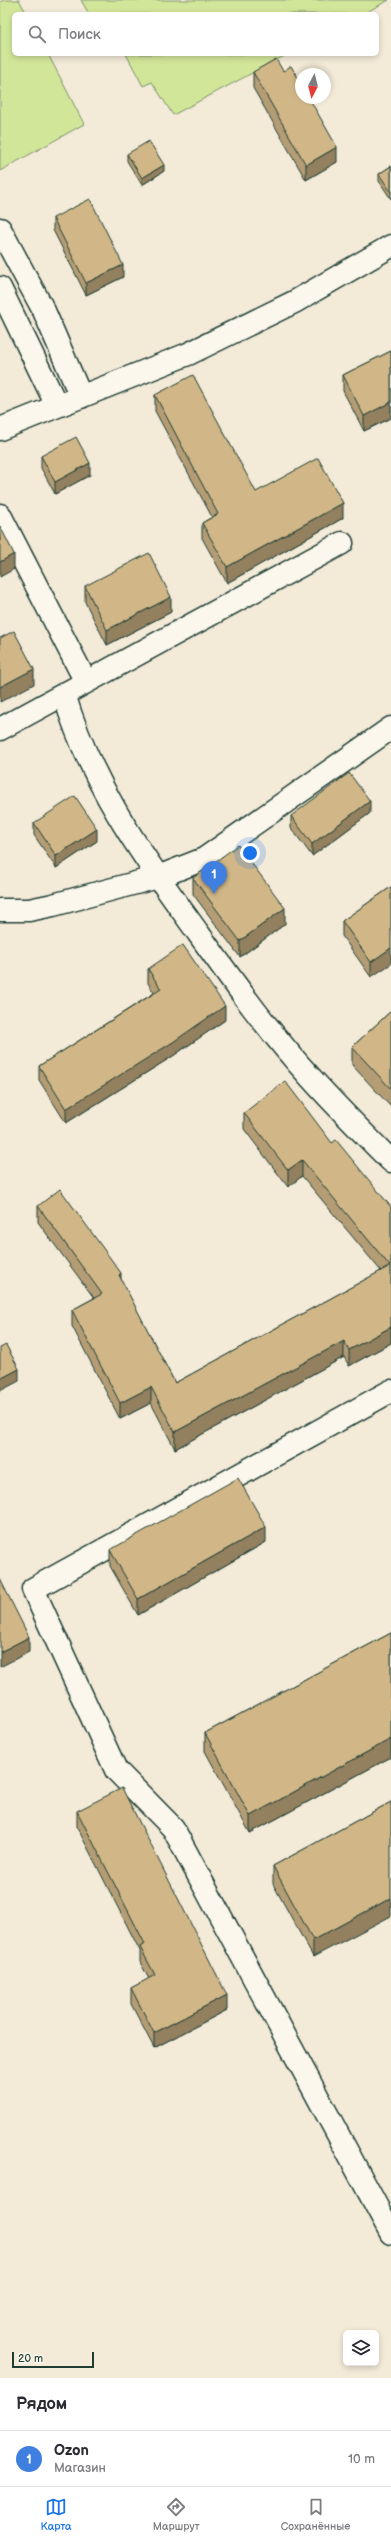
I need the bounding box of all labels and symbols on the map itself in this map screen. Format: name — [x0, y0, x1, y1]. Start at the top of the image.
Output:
north arrow — [295, 68, 331, 104]
your location — [240, 843, 260, 863]
pin: 1 — [201, 861, 227, 894]
scale bar — [12, 2350, 94, 2369]

